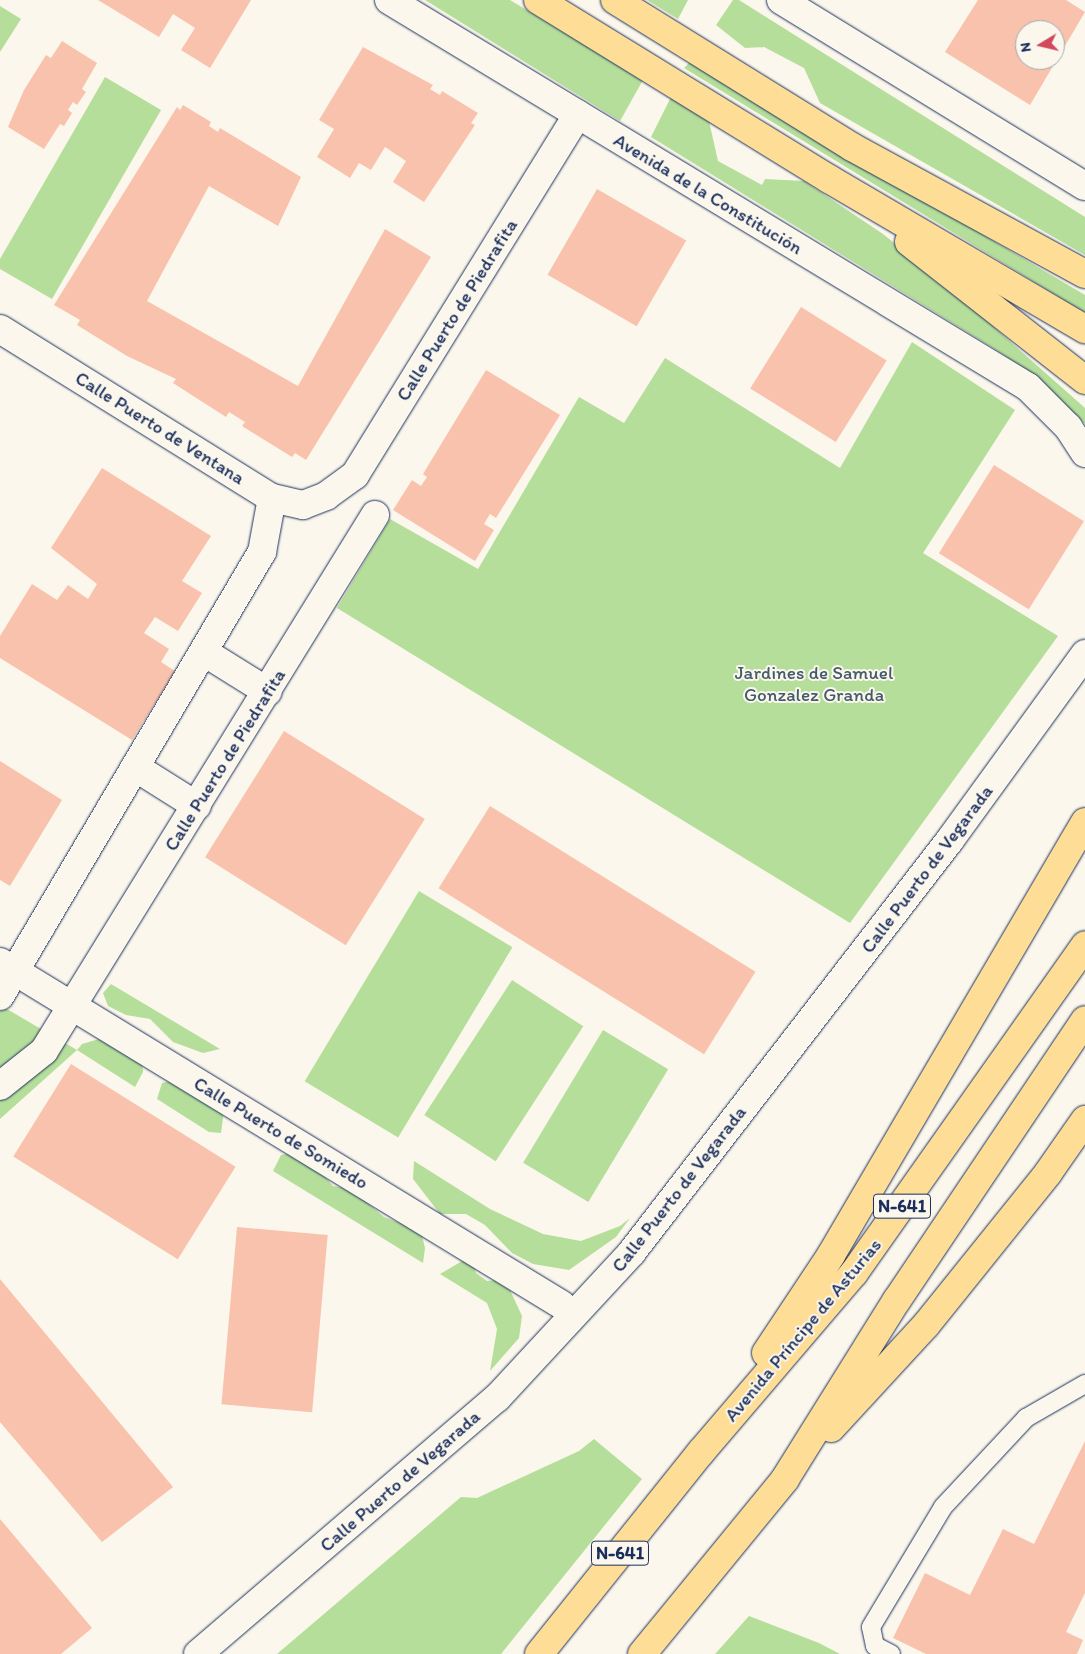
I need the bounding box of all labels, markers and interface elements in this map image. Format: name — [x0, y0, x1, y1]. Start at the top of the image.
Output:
north arrow — [1015, 20, 1065, 70]
text: N — [1017, 41, 1035, 53]
street label: Avenida de la Constitución — [609, 128, 807, 260]
street label: Calle Puerto de Piedrafita — [392, 215, 522, 405]
street label: Calle Puerto de Ventana — [71, 366, 249, 490]
park label: Jardines de Samuel Gonzalez Granda — [734, 662, 894, 706]
street label: Calle Puerto de Piedrafita — [160, 665, 290, 855]
street label: Calle Puerto de Vegarada — [856, 780, 998, 958]
street label: Calle Puerto de Somiedo — [190, 1072, 372, 1194]
street label: Calle Puerto de Vegarada — [607, 1101, 751, 1277]
road number: N-641 — [872, 1190, 932, 1222]
street label: Avenida Príncipe de Asturias — [720, 1234, 886, 1426]
street label: Calle Puerto de Vegarada — [315, 1405, 485, 1557]
road number: N-641 — [590, 1538, 650, 1569]

